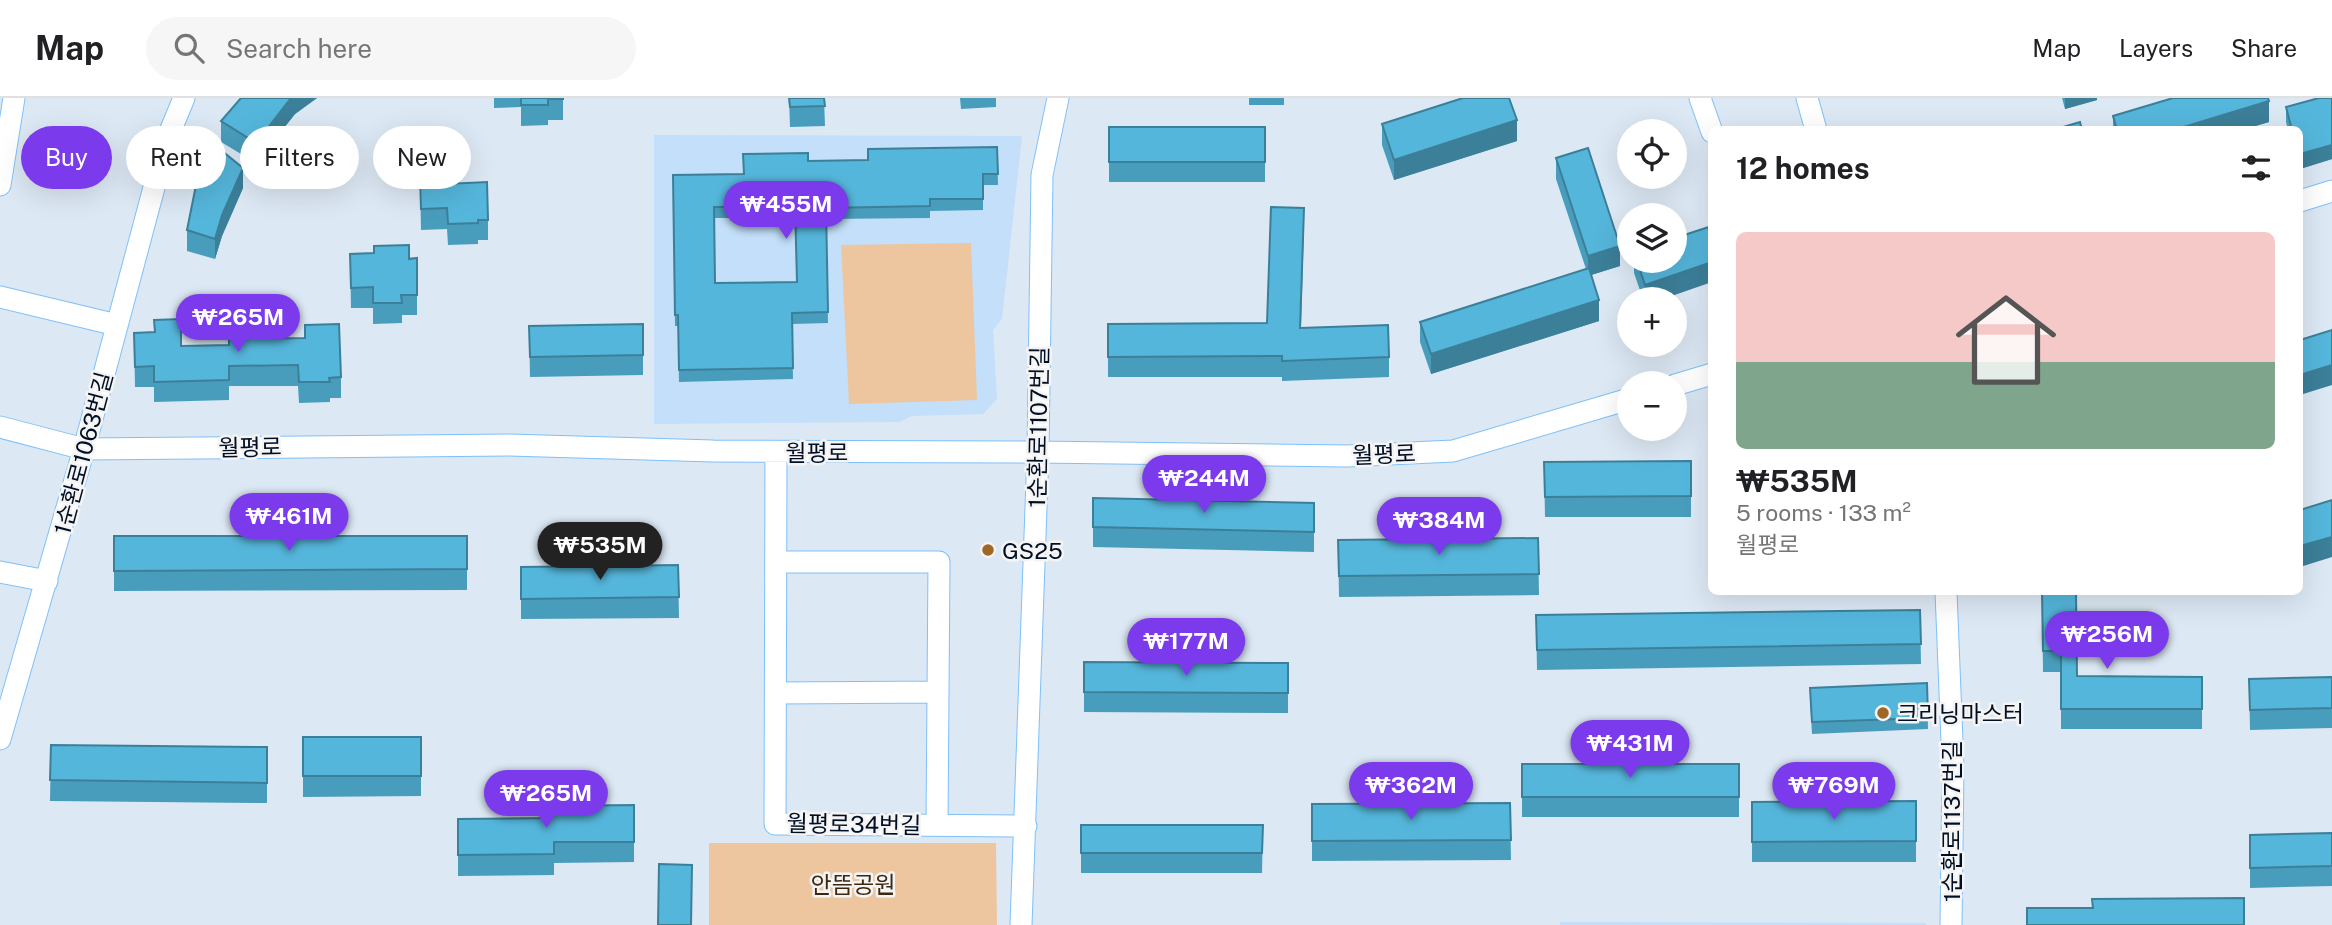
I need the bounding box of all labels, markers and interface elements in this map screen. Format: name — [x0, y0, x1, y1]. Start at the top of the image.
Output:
search box — [146, 17, 636, 80]
text: Map — [35, 29, 104, 67]
icon: search — [170, 29, 208, 67]
text: Search here — [226, 33, 372, 64]
text: Map — [2032, 34, 2081, 62]
text: Layers — [2119, 34, 2193, 62]
text: Share — [2231, 34, 2297, 62]
map controls — [1617, 119, 1687, 441]
button: locate — [1617, 119, 1687, 189]
chip: Buy — [21, 126, 112, 189]
chip: Rent — [126, 126, 226, 189]
chip: Filters — [240, 126, 359, 189]
chip: New — [373, 126, 471, 189]
icon: filters — [2237, 149, 2275, 187]
text: 12 homes — [1736, 150, 1870, 186]
pin: ₩455M — [737, 181, 835, 241]
text: ₩455M — [740, 190, 832, 217]
button: layers — [1617, 203, 1687, 273]
icon: home — [1943, 277, 2069, 403]
button: + — [1617, 287, 1687, 357]
pin: ₩265M — [189, 294, 287, 354]
text: ₩265M — [192, 303, 284, 330]
street label: 1순환로1107번길 — [1023, 346, 1053, 508]
street label: 1순환로1063번길 — [48, 369, 118, 537]
button: − — [1617, 371, 1687, 441]
street label: 월평로 — [218, 433, 282, 461]
street label: 월평로 — [785, 439, 849, 466]
street label: 월평로 — [1352, 439, 1416, 469]
pin: ₩244M — [1155, 456, 1253, 515]
text: ₩535M — [1736, 463, 1858, 499]
text: ₩244M — [1158, 464, 1250, 491]
pin: ₩461M — [240, 494, 338, 553]
pin: ₩384M — [1390, 498, 1488, 557]
text: 5 rooms · 133 m² — [1736, 499, 1911, 526]
text: ₩461M — [246, 502, 332, 529]
text: ₩384M — [1393, 506, 1485, 533]
pin: ₩535M — [551, 522, 649, 582]
text: ₩535M — [553, 531, 647, 558]
text: 월평로 — [1736, 531, 1799, 558]
place label: GS25 — [1002, 537, 1063, 564]
marker: GS25 — [980, 542, 996, 558]
pin: ₩256M — [2058, 612, 2156, 671]
pin: ₩177M — [1137, 618, 1235, 678]
text: ₩256M — [2061, 620, 2153, 647]
text: ₩177M — [1143, 627, 1229, 654]
place label: 크리닝마스터 — [1897, 700, 2024, 727]
marker: 크리닝마스터 — [1875, 705, 1891, 721]
pin: ₩431M — [1581, 720, 1679, 780]
text: ₩431M — [1586, 729, 1674, 756]
street label: 1순환로1137번길 — [1938, 740, 1965, 902]
pin: ₩362M — [1362, 762, 1460, 822]
pin: ₩769M — [1785, 762, 1883, 822]
pin: ₩265M — [497, 770, 595, 830]
text: ₩362M — [1365, 771, 1457, 798]
text: ₩769M — [1788, 771, 1880, 798]
text: ₩265M — [500, 779, 592, 806]
street label: 월평로34번길 — [786, 809, 922, 839]
park label: 안뜸공원 — [811, 871, 895, 898]

